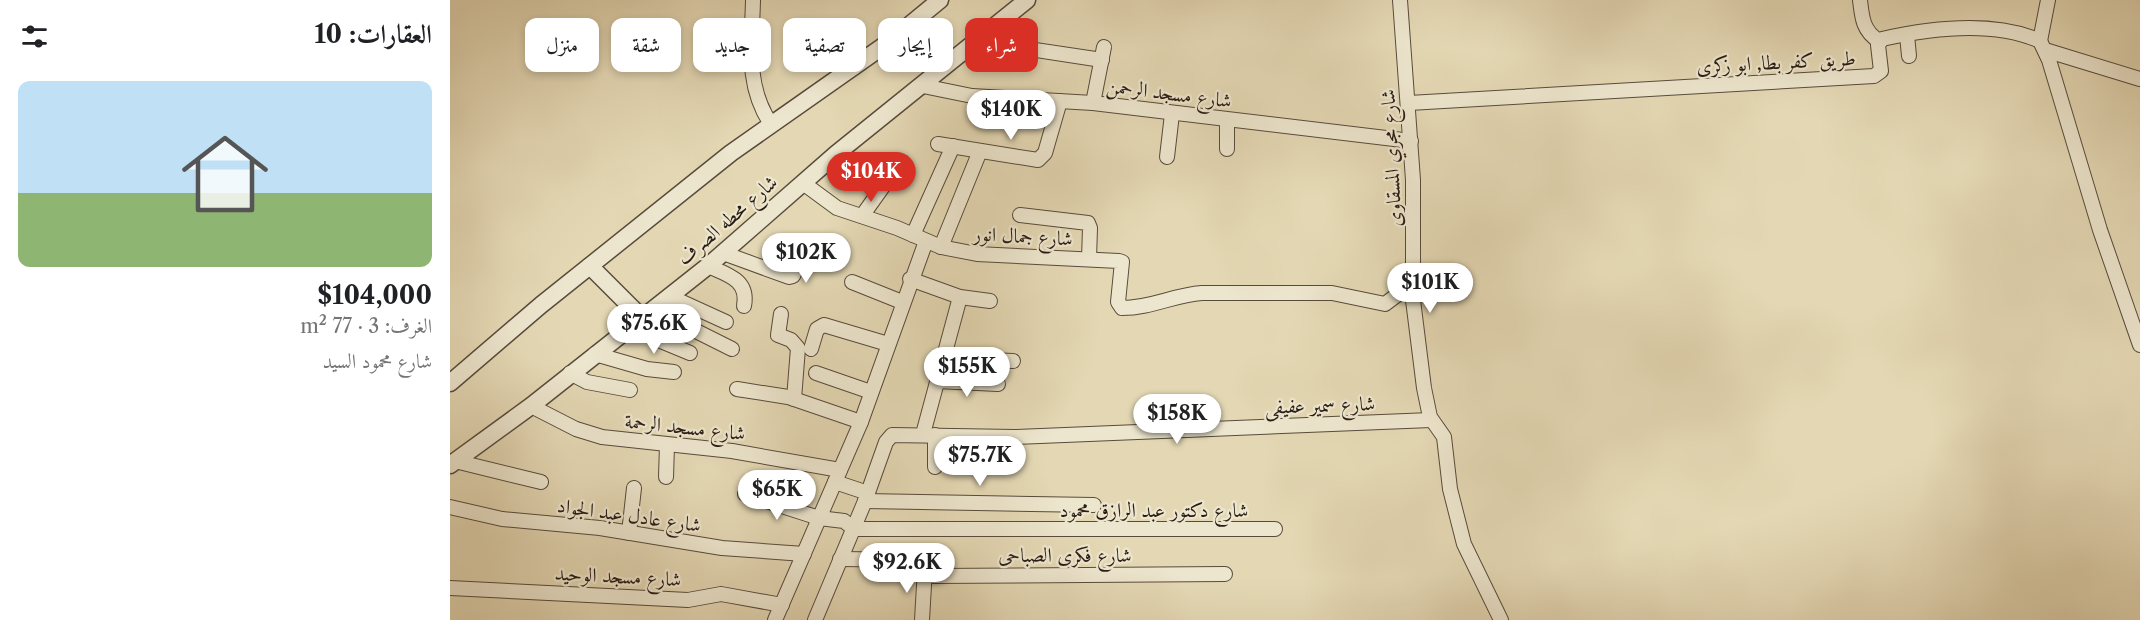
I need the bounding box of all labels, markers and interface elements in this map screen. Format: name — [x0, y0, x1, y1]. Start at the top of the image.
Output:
text: العقارات: 10 — [314, 18, 432, 50]
chip: منزل — [525, 18, 599, 72]
chip: شقة — [611, 18, 681, 72]
chip: جديد — [693, 18, 771, 72]
chip: تصفية — [783, 18, 866, 72]
chip: إيجار — [878, 18, 953, 72]
chip: شراء — [965, 18, 1038, 72]
icon: filters — [18, 20, 51, 53]
street label: طريق كفر بطا, ابو زكرى — [1696, 46, 1856, 79]
street label: شارع مسجد الرحمن — [1104, 73, 1233, 119]
street label: شارع مجري المسقاوى — [1375, 88, 1413, 227]
pin: $140K — [969, 90, 1053, 141]
text: $140K — [981, 97, 1041, 121]
icon: home — [171, 120, 279, 228]
pin: $104K — [829, 152, 913, 203]
text: $104K — [841, 159, 901, 183]
street label: شارع محطه الصرف — [672, 170, 786, 275]
street label: شارع جمال انور — [970, 221, 1073, 257]
pin: $102K — [764, 233, 848, 284]
text: $102K — [776, 240, 836, 264]
pin: $101K — [1388, 263, 1472, 314]
text: $101K — [1401, 270, 1459, 294]
text: $104,000 — [318, 279, 432, 311]
pin: $75.6K — [605, 304, 703, 355]
text: $75.6K — [621, 311, 687, 335]
text: الغرف: 3 · 77 m² — [300, 314, 432, 338]
pin: $155K — [925, 347, 1009, 398]
text: شارع محمود السيد — [323, 349, 432, 373]
text: $155K — [938, 354, 996, 378]
street label: شارع سمير عفيفى — [1264, 391, 1376, 425]
pin: $158K — [1135, 394, 1219, 445]
text: $158K — [1147, 401, 1207, 425]
street label: شارع مسجد الرحمة — [623, 409, 747, 451]
pin: $75.7K — [931, 436, 1029, 487]
text: $75.7K — [948, 443, 1012, 467]
pin: $65K — [741, 470, 813, 521]
text: $65K — [752, 477, 802, 501]
street label: شارع عادل عبد الجواد — [555, 493, 703, 543]
street label: شارع دكتور عبد الرازق محمود — [1060, 498, 1248, 528]
pin: $92.6K — [858, 543, 956, 594]
street label: شارع فكرى الصباحى — [998, 543, 1132, 573]
text: $92.6K — [873, 550, 941, 574]
street label: شارع مسجد الوحيد — [554, 561, 682, 597]

